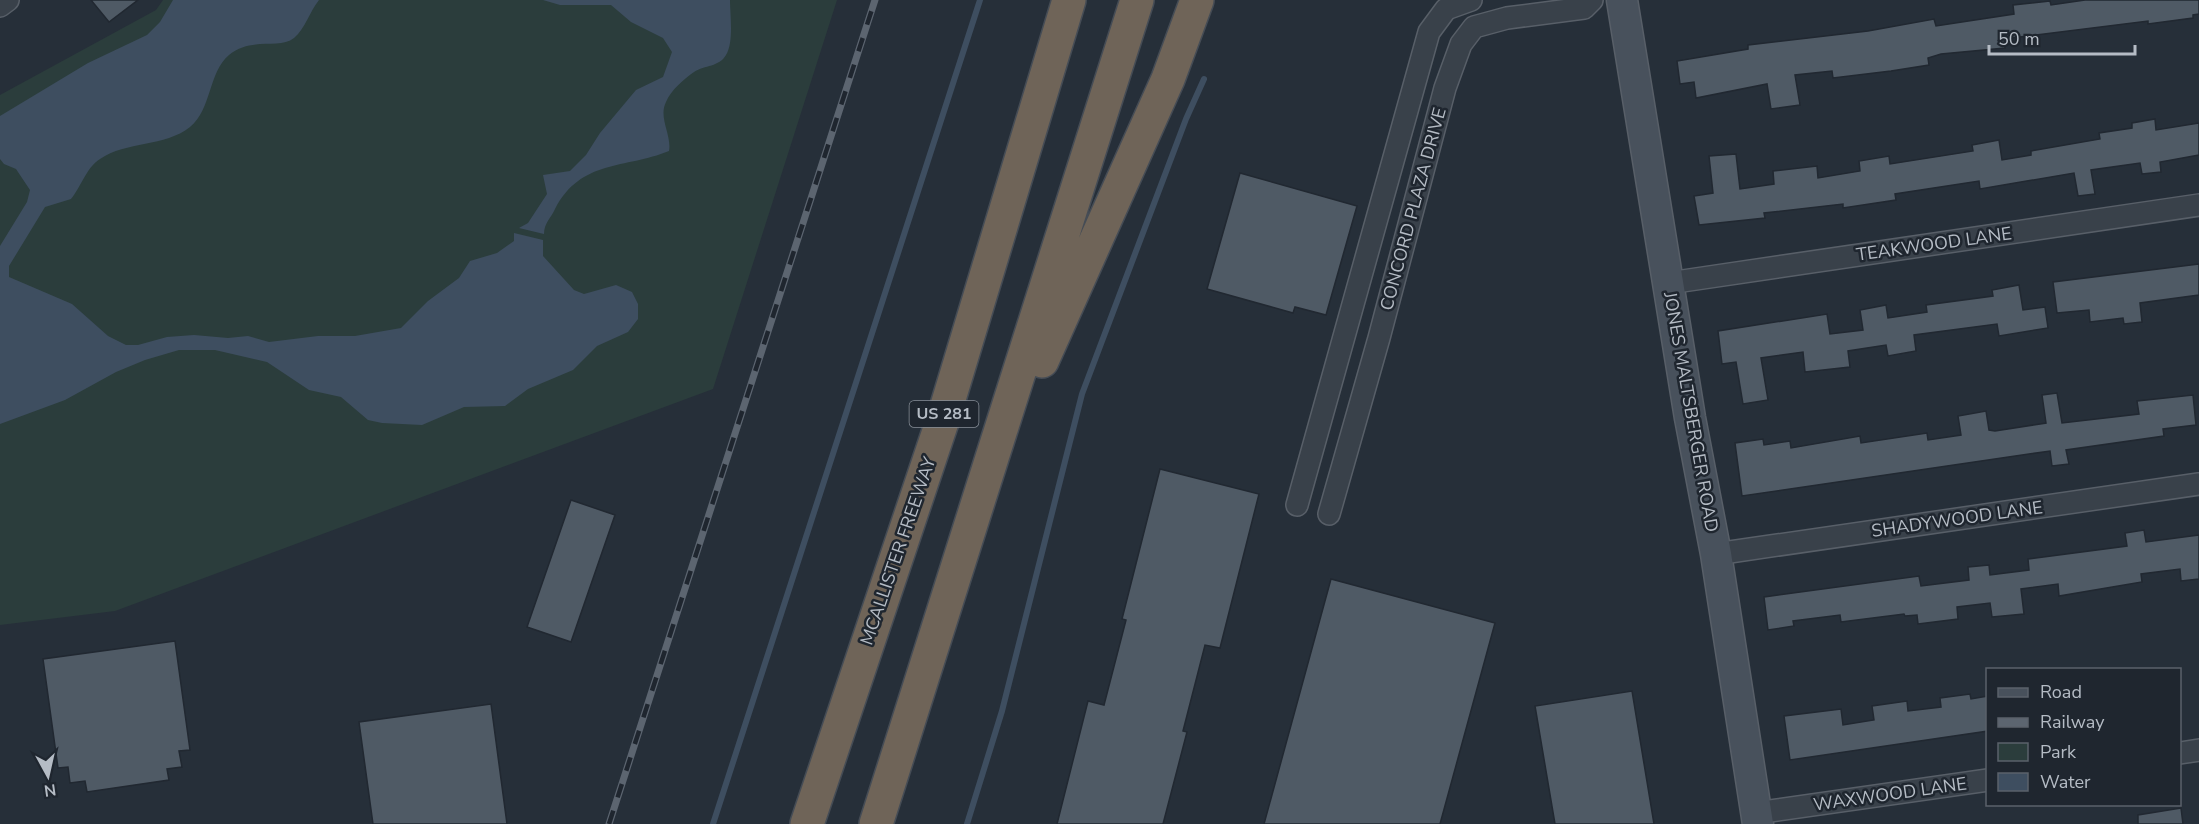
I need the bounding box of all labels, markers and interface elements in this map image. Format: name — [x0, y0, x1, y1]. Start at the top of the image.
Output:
scale bar — [1989, 18, 2134, 56]
text: 50 m — [1998, 27, 2040, 51]
street label: CONCORD PLAZA DRIVE — [1374, 105, 1452, 313]
street label: TEAKWOOD LANE — [1855, 221, 2013, 267]
street label: JONES MALTSBERGER ROAD — [1658, 289, 1724, 534]
road number: US 281 — [910, 401, 978, 427]
street label: MCALLISTER FREEWAY — [854, 453, 942, 648]
street label: SHADYWOOD LANE — [1870, 495, 2044, 543]
legend — [1986, 668, 2181, 806]
text: Road — [2040, 680, 2082, 704]
text: Railway — [2040, 710, 2105, 734]
text: Park — [2040, 740, 2077, 764]
north arrow — [18, 746, 78, 806]
text: Water — [2040, 770, 2091, 794]
street label: WAXWOOD LANE — [1812, 771, 1968, 817]
text: N — [42, 778, 57, 802]

